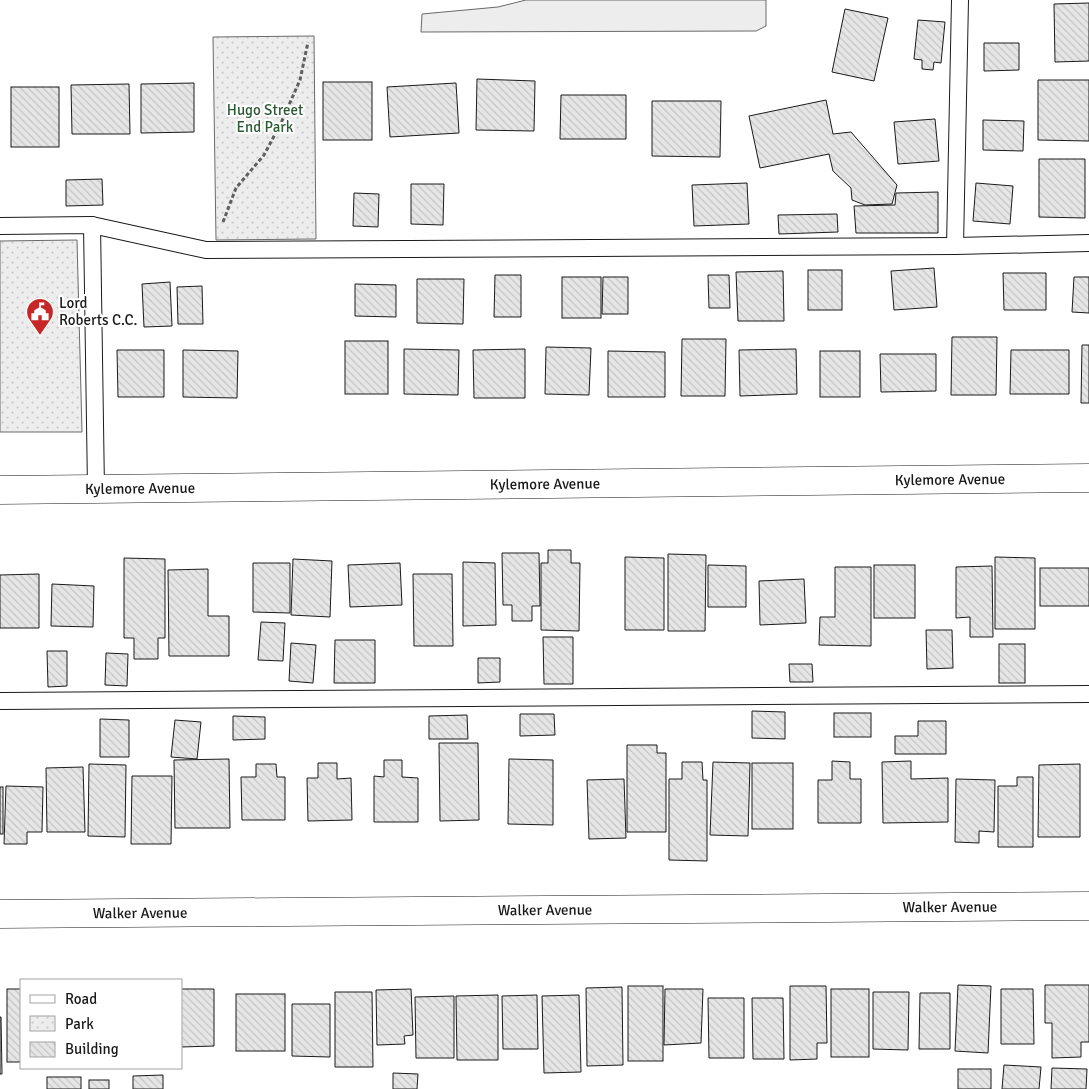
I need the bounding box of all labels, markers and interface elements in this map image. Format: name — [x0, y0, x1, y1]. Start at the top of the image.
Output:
park label: Hugo Street End Park — [227, 101, 303, 136]
place label: Lord Roberts C.C. — [59, 294, 138, 329]
public building icon: Lord Roberts C.C. — [25, 297, 55, 336]
street label: Kylemore Avenue — [895, 470, 1005, 489]
street label: Kylemore Avenue — [490, 474, 600, 494]
street label: Kylemore Avenue — [85, 479, 195, 498]
street label: Walker Avenue — [903, 898, 997, 916]
street label: Walker Avenue — [498, 901, 592, 919]
street label: Walker Avenue — [93, 904, 187, 922]
legend — [20, 979, 182, 1069]
text: Road — [65, 990, 97, 1008]
text: Park — [65, 1015, 94, 1033]
text: Building — [65, 1040, 119, 1058]

